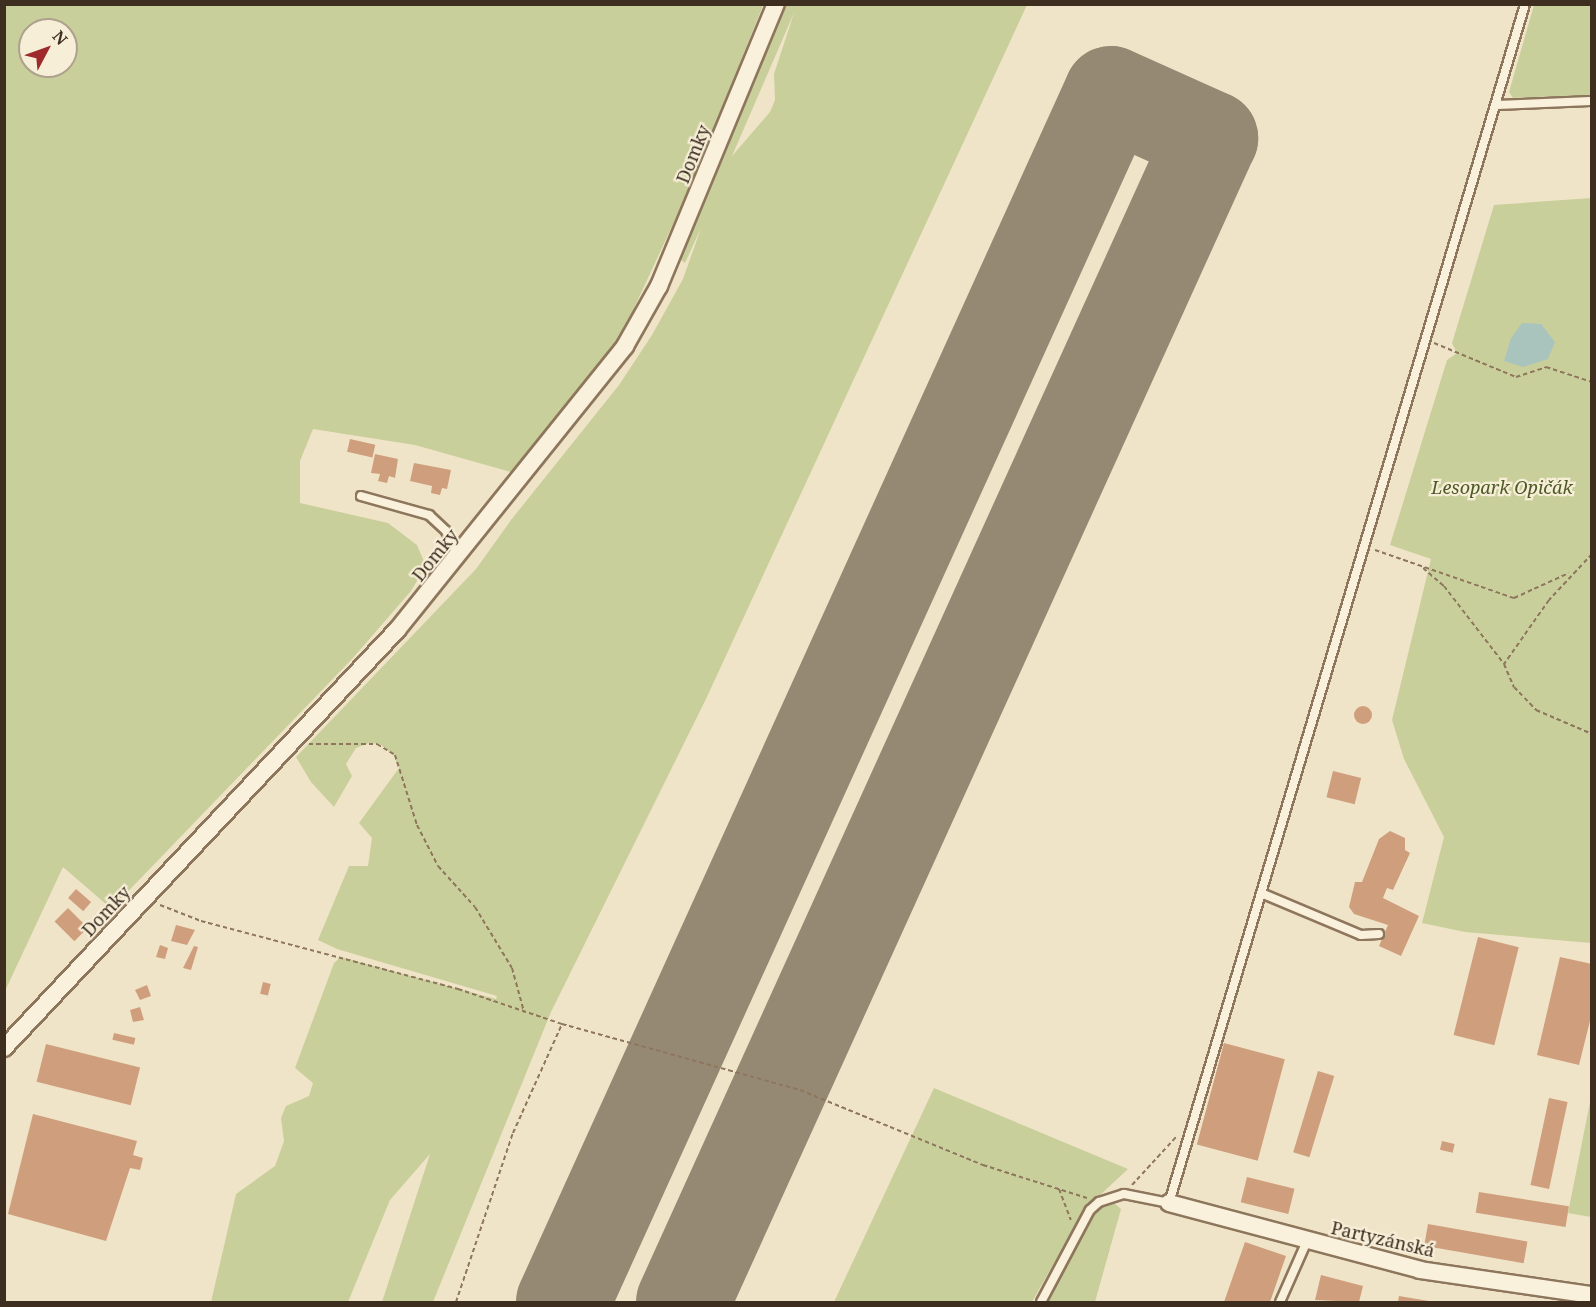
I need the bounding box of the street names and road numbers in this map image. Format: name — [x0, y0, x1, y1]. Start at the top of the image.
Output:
street label: Domky — [672, 122, 714, 186]
street label: Domky — [407, 524, 463, 586]
street label: Domky — [77, 881, 135, 941]
street label: Partyzánská — [1329, 1217, 1437, 1261]

